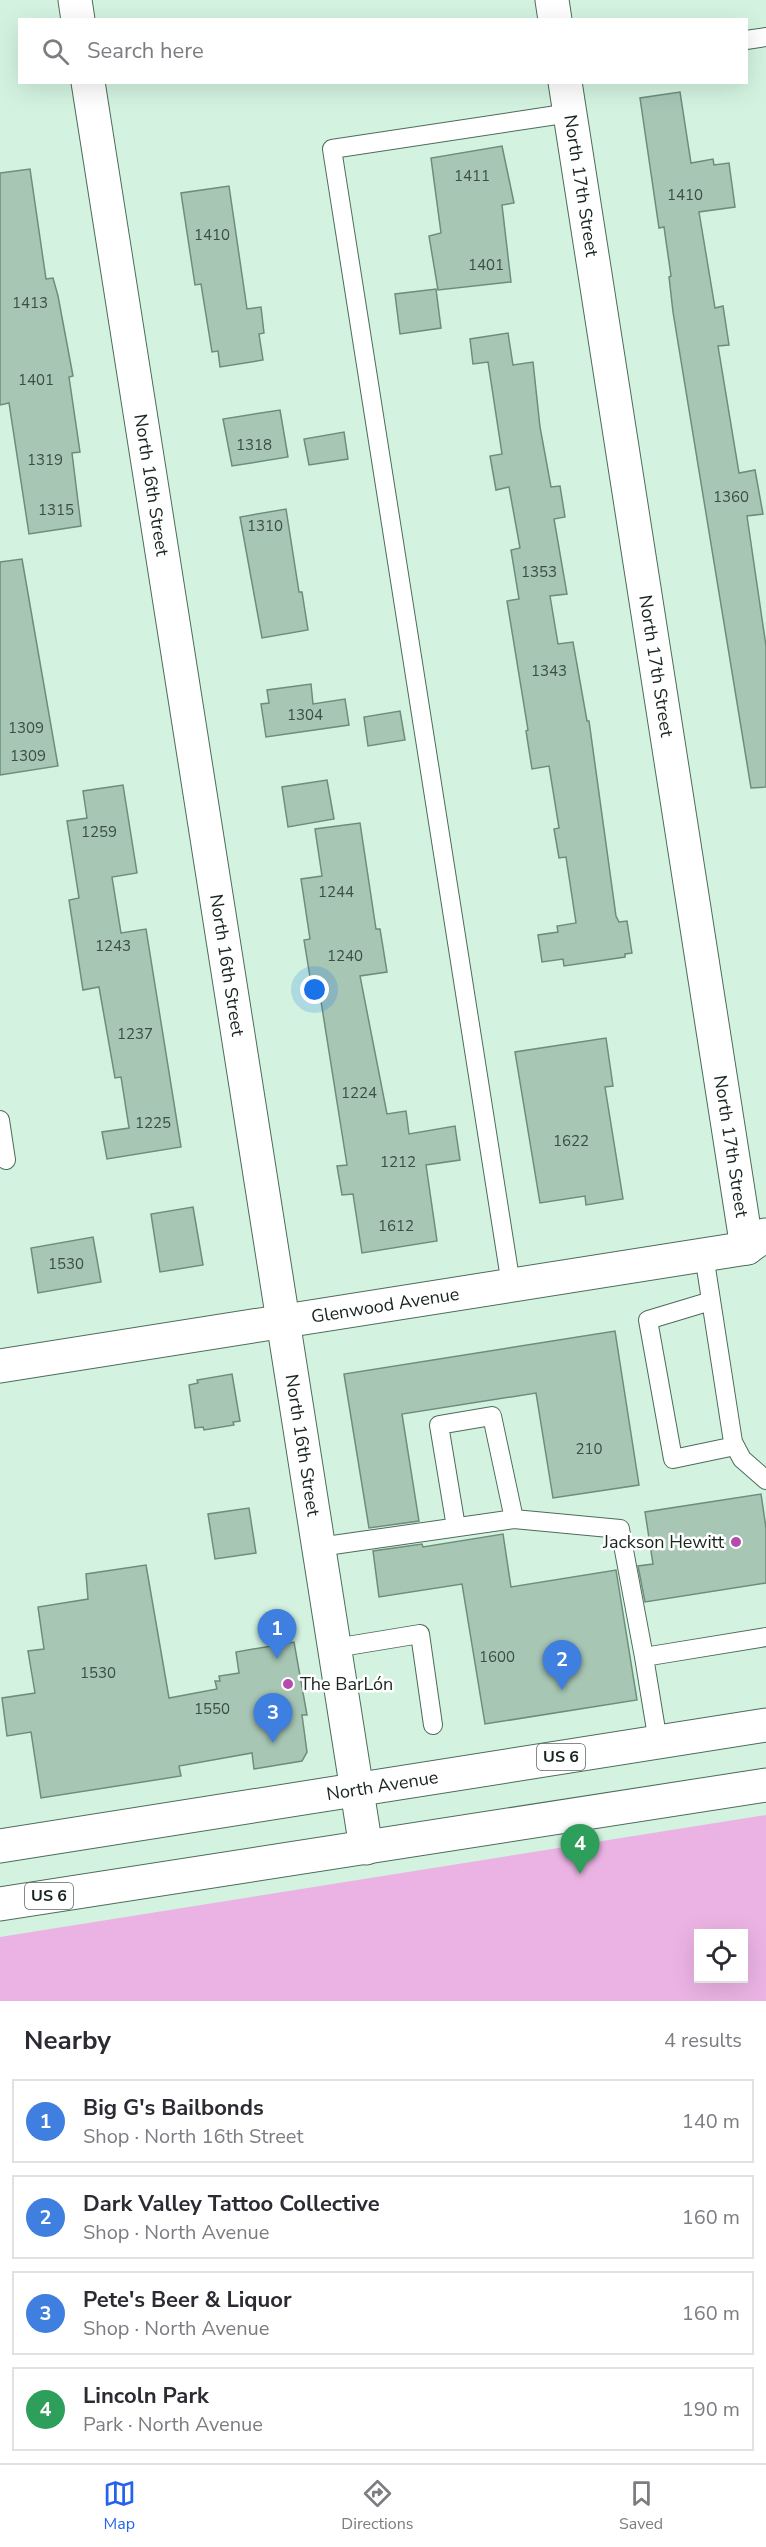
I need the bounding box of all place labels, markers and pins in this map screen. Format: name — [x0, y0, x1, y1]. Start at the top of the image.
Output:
place label: Jackson Hewitt — [602, 1530, 725, 1554]
marker: Jackson Hewitt — [729, 1535, 743, 1549]
pin: 1 — [258, 1610, 296, 1659]
pin: 2 — [542, 1640, 582, 1690]
place label: The BarLón — [300, 1672, 393, 1696]
marker: The BarLón — [281, 1677, 295, 1691]
pin: 3 — [254, 1694, 292, 1743]
pin: 4 — [560, 1824, 600, 1874]

